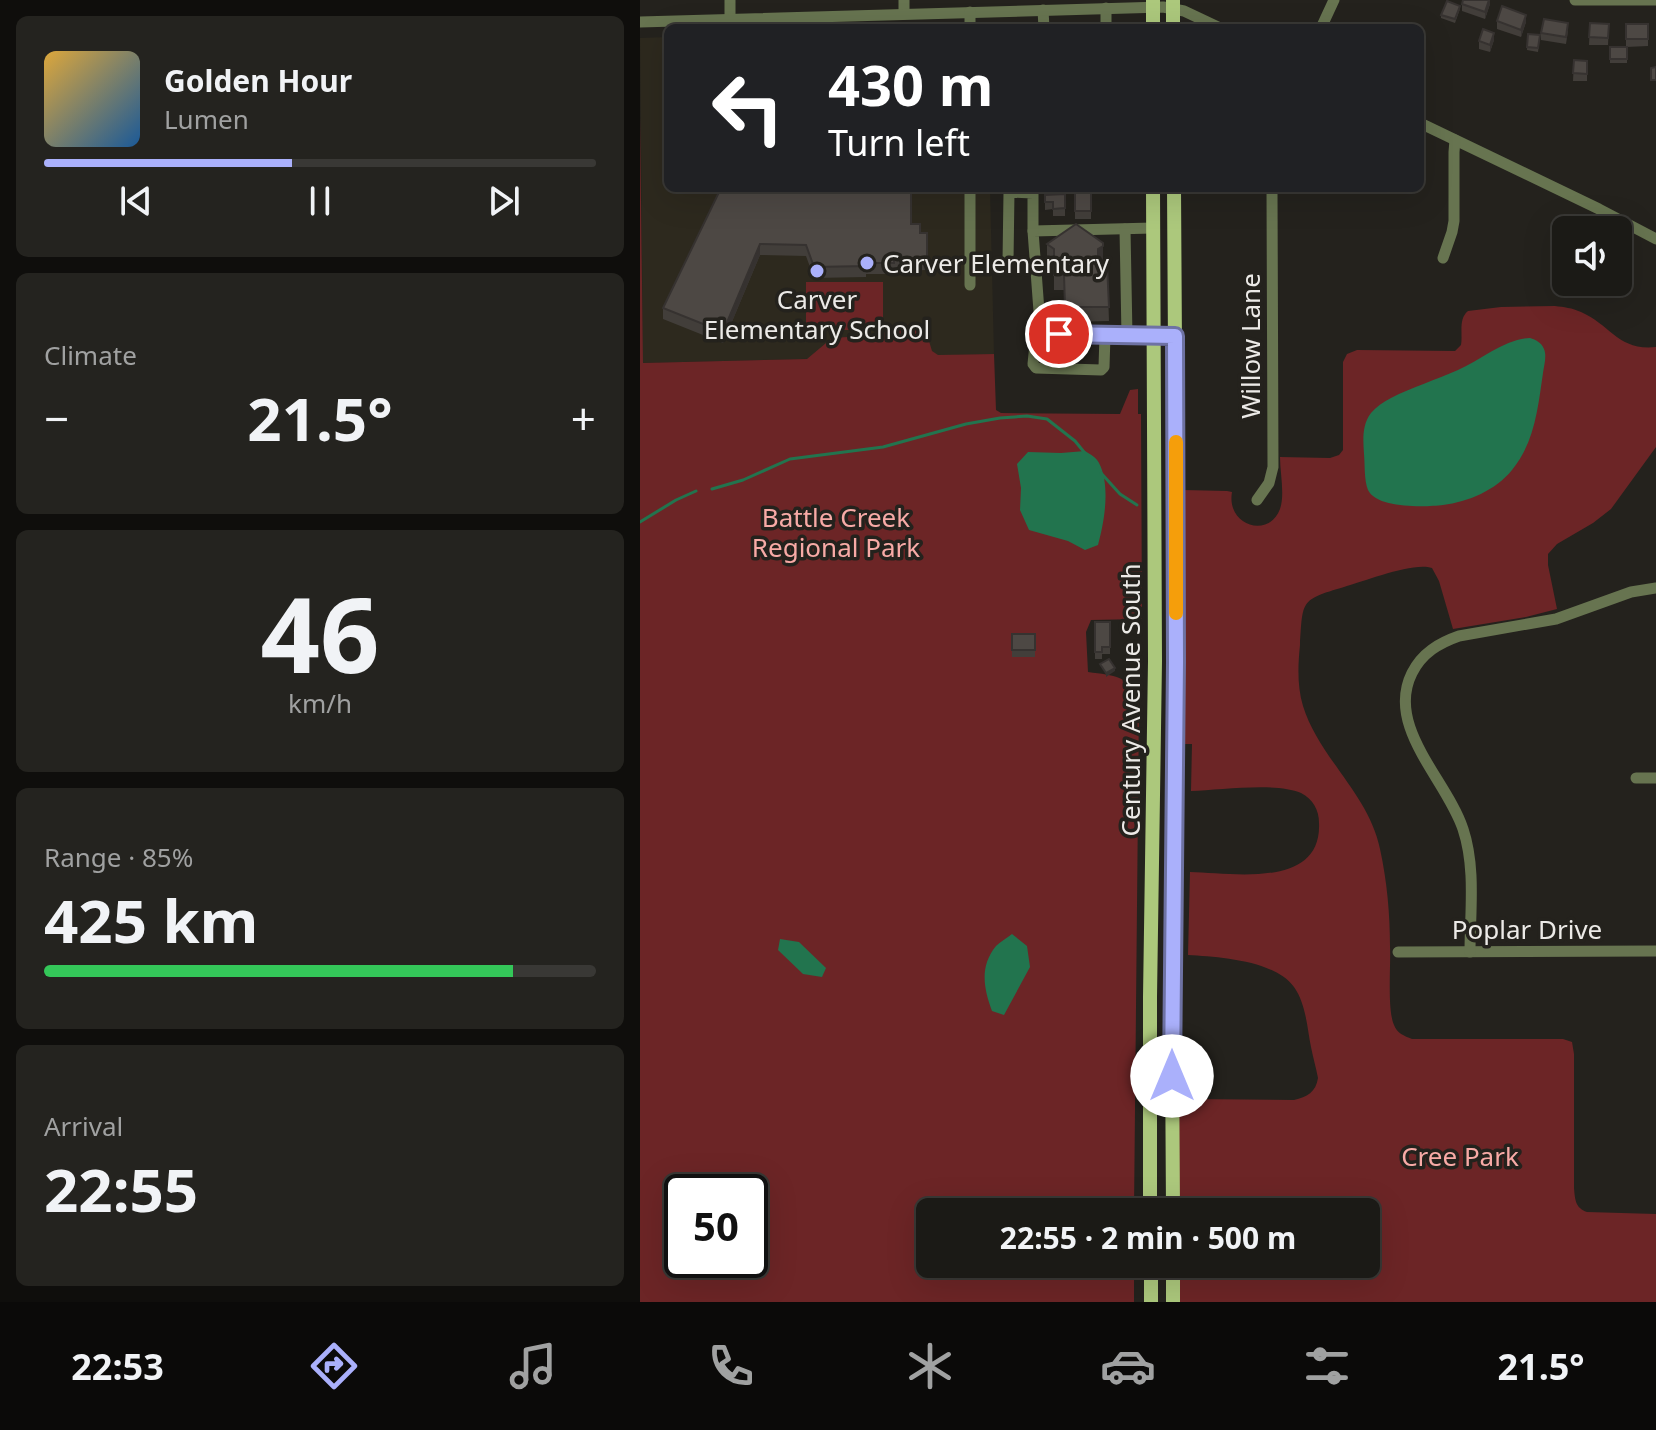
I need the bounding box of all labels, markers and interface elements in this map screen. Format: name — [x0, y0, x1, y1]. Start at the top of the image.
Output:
text: 430 m — [828, 46, 993, 122]
icon: left — [696, 56, 800, 160]
text: Golden Hour — [164, 60, 352, 101]
text: Lumen — [164, 101, 249, 137]
text: Turn left — [828, 118, 970, 167]
icon: previous — [114, 179, 158, 223]
icon: pause — [298, 179, 342, 223]
icon: next — [482, 179, 526, 223]
map controls — [1552, 216, 1632, 296]
button: sound — [1552, 216, 1632, 296]
place label: Carver Elementary — [883, 245, 1110, 281]
marker: Carver Elementary — [858, 254, 876, 272]
marker: Carver Elementary School — [808, 262, 826, 280]
street label: Willow Lane — [1232, 273, 1268, 419]
place label: Carver Elementary School — [704, 281, 930, 347]
pin — [1025, 300, 1093, 368]
icon: arrive — [1037, 312, 1081, 356]
text: Climate — [44, 337, 137, 373]
text: 21.5° — [247, 377, 393, 459]
text: − — [44, 388, 69, 448]
text: + — [571, 388, 596, 448]
park label: Battle Creek Regional Park — [752, 499, 920, 565]
text: 46 — [261, 562, 379, 703]
street label: Century Avenue South — [1112, 564, 1148, 836]
text: km/h — [288, 685, 352, 721]
text: Range · 85% — [44, 839, 193, 875]
text: 425 km — [44, 879, 258, 961]
street label: Poplar Drive — [1452, 911, 1602, 947]
position arrow — [1130, 1034, 1214, 1118]
text: Arrival — [44, 1108, 123, 1144]
park label: Cree Park — [1401, 1138, 1519, 1174]
text: 22:55 — [44, 1148, 198, 1230]
speed limit sign: 50 — [664, 1174, 768, 1278]
text: 22:55 · 2 min · 500 m — [1000, 1217, 1296, 1258]
icon: directions — [306, 1338, 362, 1394]
icon: music — [505, 1338, 561, 1394]
icon: phone — [703, 1338, 759, 1394]
icon: climate — [902, 1338, 958, 1394]
icon: car — [1100, 1338, 1156, 1394]
icon: filters — [1299, 1338, 1355, 1394]
text: 22:53 — [71, 1342, 164, 1391]
text: 21.5° — [1497, 1342, 1585, 1391]

